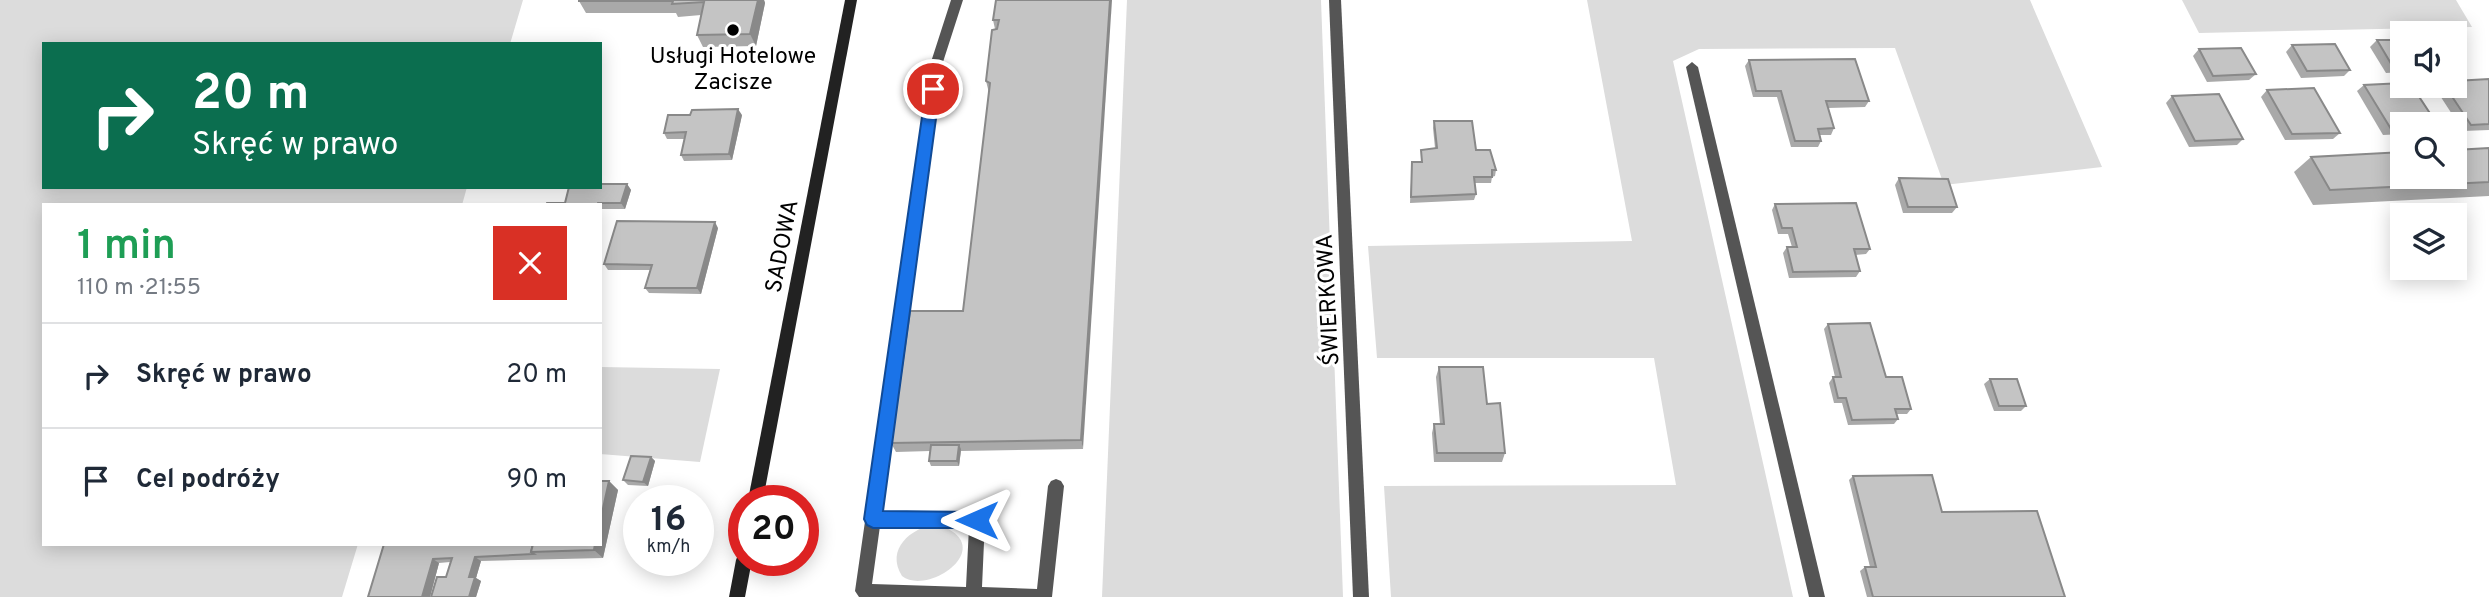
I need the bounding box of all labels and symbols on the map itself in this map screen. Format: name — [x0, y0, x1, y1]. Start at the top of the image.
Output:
marker: Usługi Hotelowe Zacisze — [725, 22, 741, 38]
place label: Usługi Hotelowe Zacisze — [650, 43, 816, 98]
pin — [903, 59, 963, 119]
street label: SADOWA — [760, 198, 807, 295]
street label: ŚWIERKOWA — [1310, 233, 1347, 367]
position arrow — [940, 483, 1014, 557]
speed limit sign: 20 — [728, 485, 819, 576]

